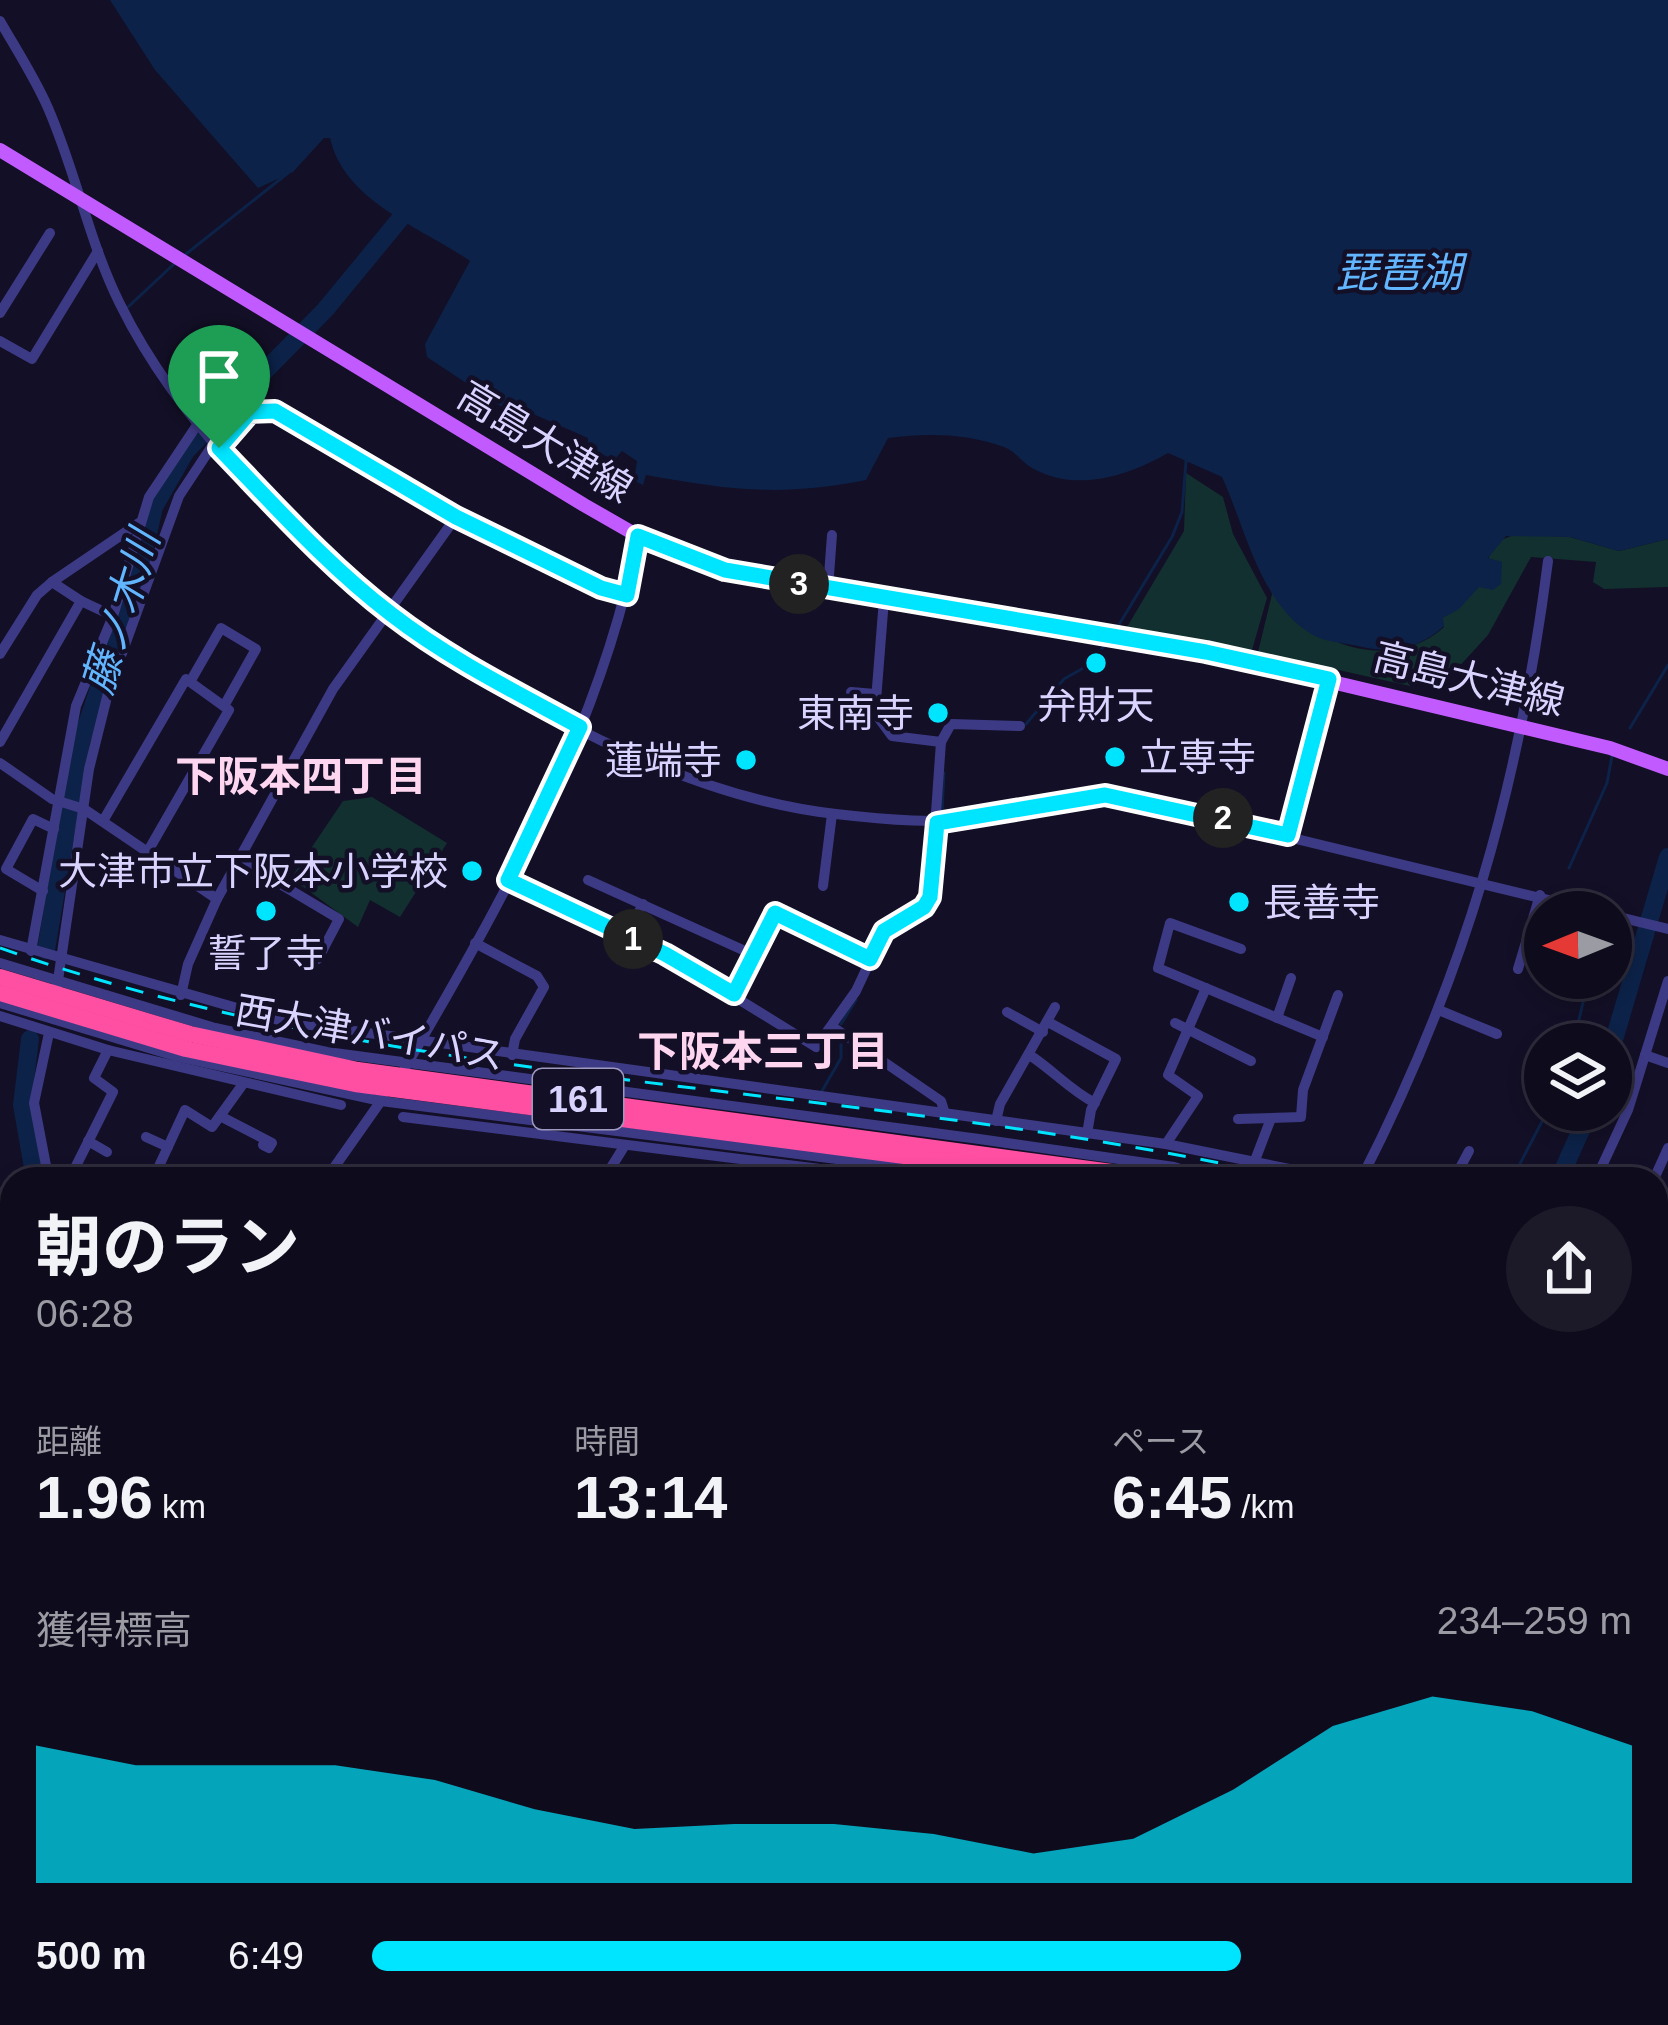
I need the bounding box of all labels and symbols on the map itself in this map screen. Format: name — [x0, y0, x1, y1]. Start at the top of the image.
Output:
water label: 琵琶湖 — [1336, 249, 1468, 296]
pin — [168, 325, 270, 448]
street label: 高島大津線 — [450, 373, 640, 511]
water label: 藤ノ木川 — [74, 521, 169, 699]
pin: 3 — [769, 554, 829, 614]
street label: 高島大津線 — [1369, 635, 1569, 723]
marker: 弁財天 — [1083, 650, 1109, 676]
place label: 弁財天 — [1037, 684, 1155, 727]
place label: 東南寺 — [797, 692, 914, 735]
marker: 東南寺 — [925, 700, 951, 726]
place label: 立専寺 — [1139, 736, 1256, 779]
place label: 蓮端寺 — [605, 739, 722, 782]
marker: 立専寺 — [1102, 744, 1128, 770]
marker: 蓮端寺 — [733, 747, 759, 773]
district label: 下阪本四丁目 — [175, 753, 427, 800]
pin: 2 — [1193, 788, 1253, 848]
place label: 大津市立下阪本小学校 — [58, 850, 448, 893]
marker: 大津市立下阪本小学校 — [459, 858, 485, 884]
place label: 長善寺 — [1263, 881, 1380, 924]
marker: 長善寺 — [1226, 889, 1252, 915]
north arrow — [1524, 891, 1632, 999]
marker: 誓了寺 — [253, 898, 279, 924]
pin: 1 — [603, 909, 663, 969]
place label: 誓了寺 — [207, 932, 325, 975]
street label: 西大津バイパス — [232, 988, 508, 1078]
district label: 下阪本三丁目 — [637, 1028, 889, 1075]
road number: 161 — [533, 1069, 623, 1129]

